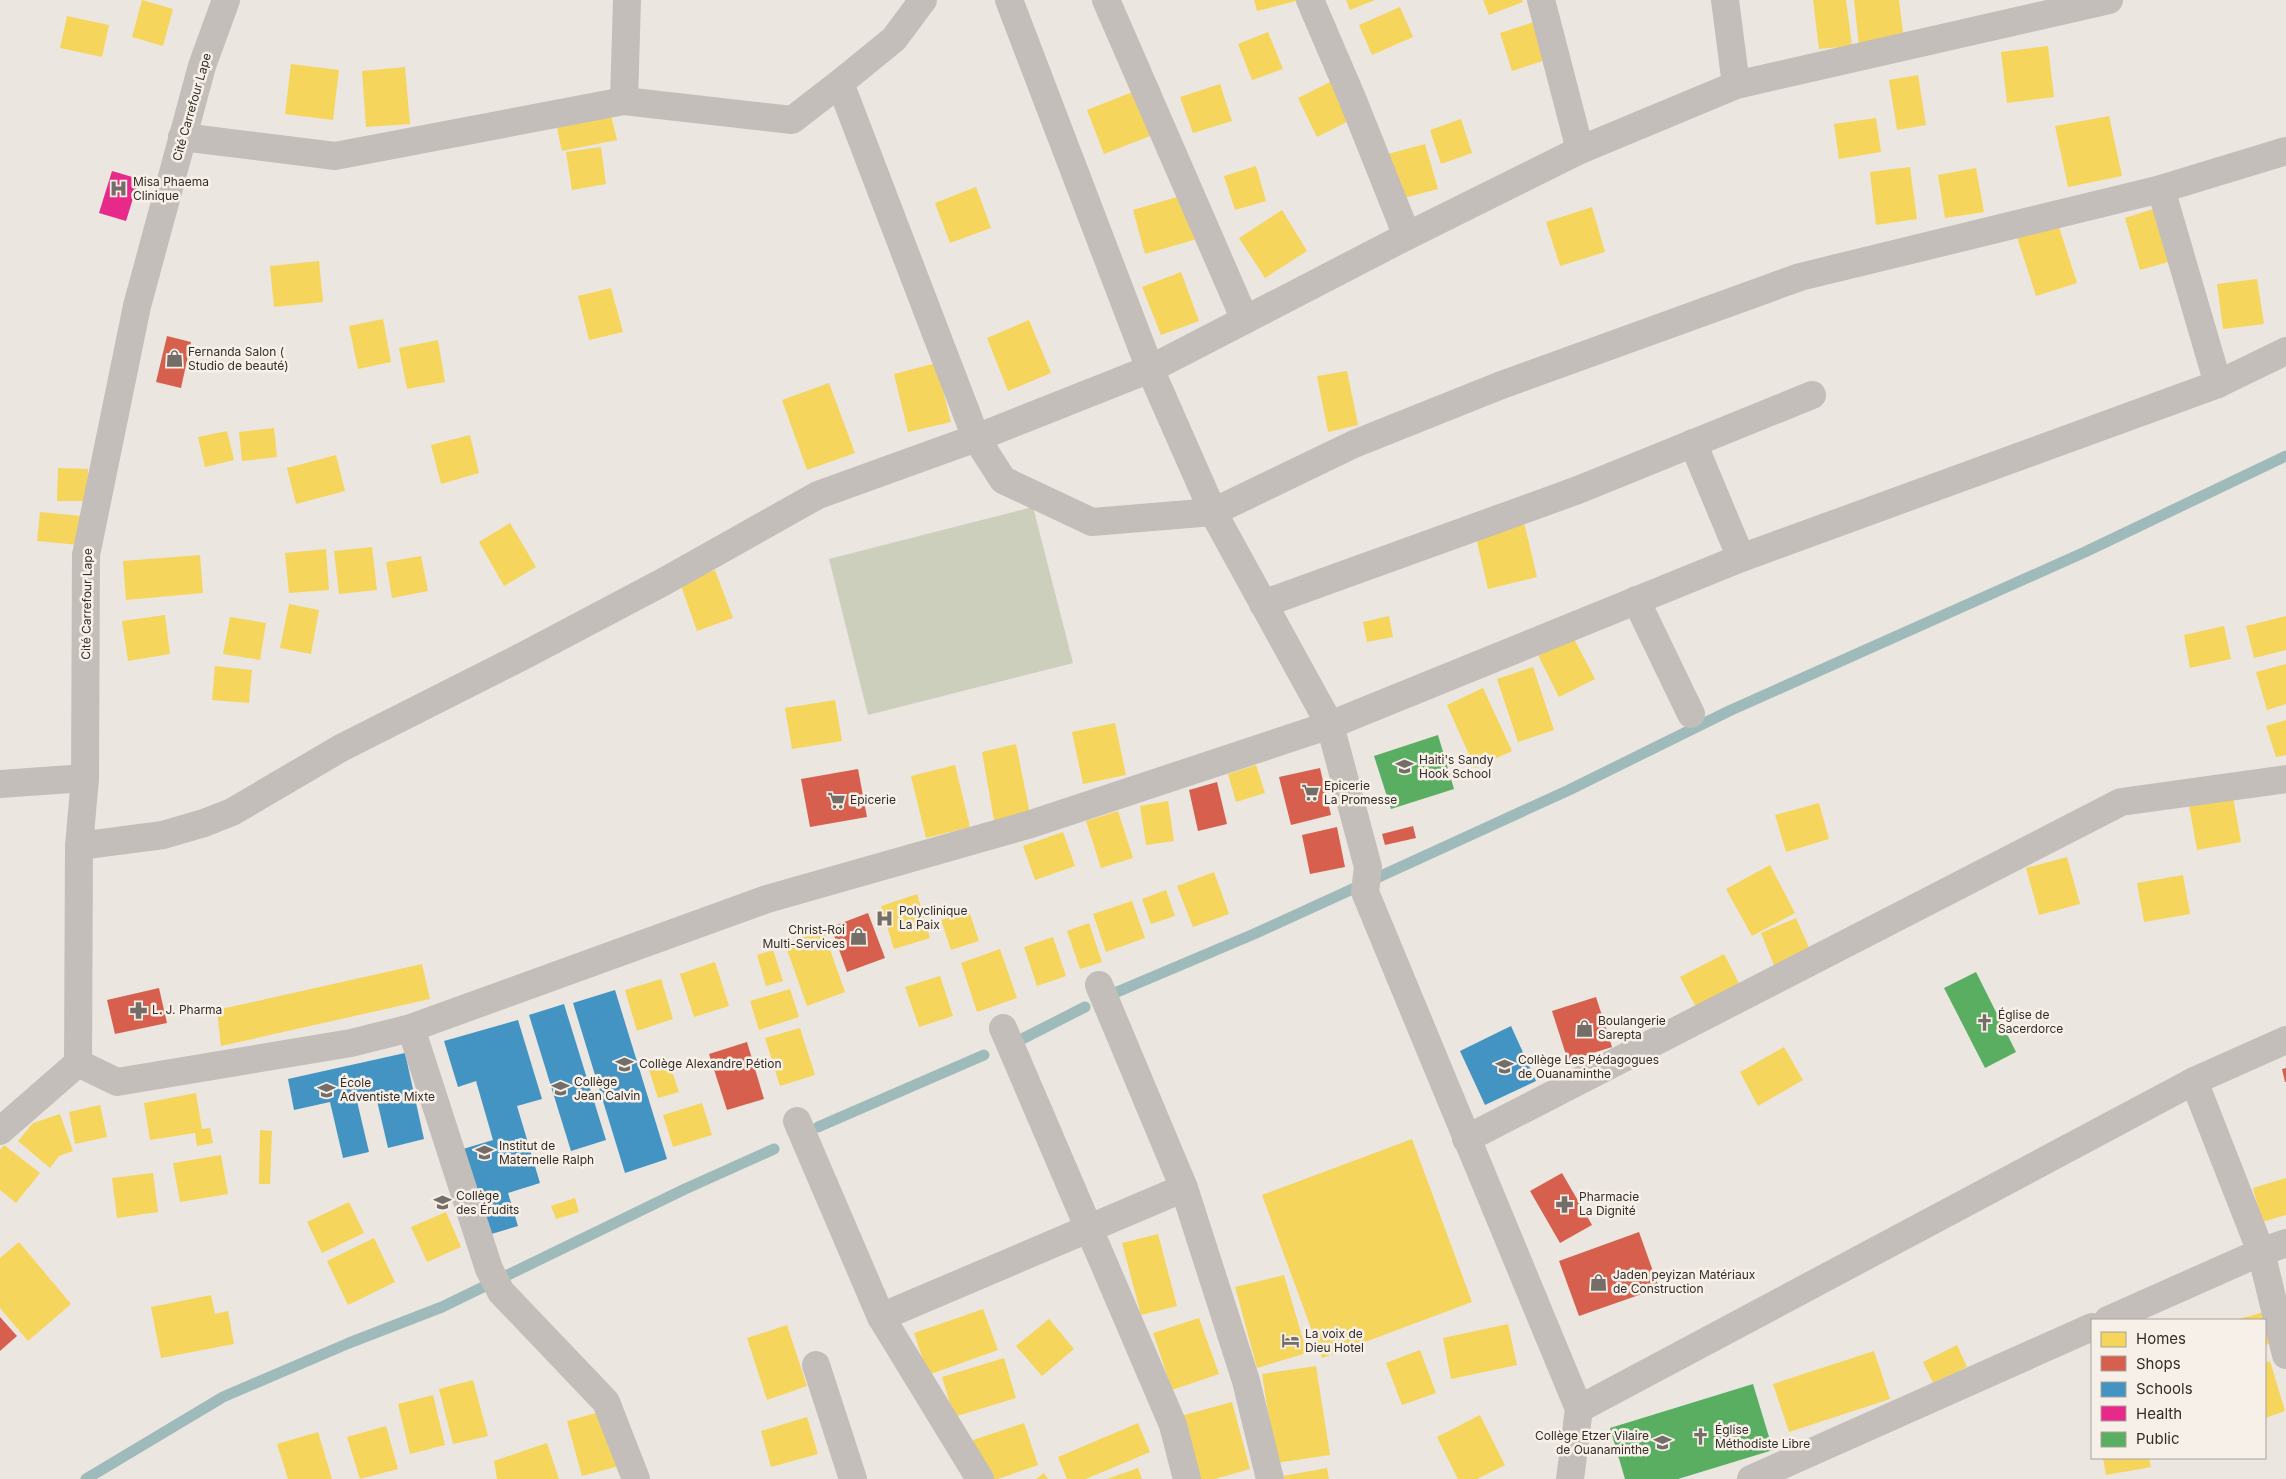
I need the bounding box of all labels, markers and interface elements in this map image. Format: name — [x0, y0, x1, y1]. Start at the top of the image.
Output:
street label: Cité Carrefour Lape — [169, 51, 214, 163]
place label: Misa Phaema Clinique — [133, 174, 209, 203]
hospital icon: Misa Phaema Clinique — [109, 179, 129, 199]
place label: Fernanda Salon ( Studio de beauté) — [188, 344, 289, 373]
shop icon: Fernanda Salon ( Studio de beauté) — [164, 349, 184, 369]
street label: Cité Carrefour Lape — [78, 548, 95, 660]
place label: Haiti's Sandy Hook School — [1419, 752, 1494, 781]
school or university icon: Haiti's Sandy Hook School — [1395, 757, 1415, 777]
place label: Epicerie La Promesse — [1324, 778, 1397, 807]
supermarket icon: Epicerie La Promesse — [1300, 783, 1320, 803]
supermarket icon: Epicerie — [826, 790, 846, 810]
place label: Epicerie — [850, 792, 896, 807]
place label: Polyclinique La Paix — [899, 903, 967, 932]
hospital icon: Polyclinique La Paix — [875, 908, 895, 928]
place label: Christ-Roi Multi-Services — [762, 922, 845, 951]
shop icon: Christ-Roi Multi-Services — [849, 927, 869, 947]
pharmacy icon: L. J. Pharma — [128, 1000, 148, 1020]
place label: L. J. Pharma — [152, 1002, 222, 1017]
place label: Église de Sacerdorce — [1998, 1007, 2063, 1036]
church icon: Église de Sacerdorce — [1974, 1012, 1994, 1032]
place label: Boulangerie Sarepta — [1598, 1013, 1666, 1042]
shop icon: Boulangerie Sarepta — [1574, 1018, 1594, 1038]
place label: Collège Les Pédagogues de Ouanaminthe — [1518, 1052, 1659, 1081]
school or university icon: Collège Alexandre Pétion — [615, 1054, 635, 1074]
place label: Collège Alexandre Pétion — [639, 1056, 782, 1071]
school or university icon: Collège Les Pédagogues de Ouanaminthe — [1494, 1057, 1514, 1077]
place label: Collège Jean Calvin — [574, 1074, 640, 1103]
place label: École Adventiste Mixte — [340, 1075, 435, 1104]
school or university icon: Collège Jean Calvin — [550, 1079, 570, 1099]
school or university icon: École Adventiste Mixte — [316, 1080, 336, 1100]
place label: Institut de Maternelle Ralph — [499, 1138, 594, 1167]
school or university icon: Institut de Maternelle Ralph — [475, 1143, 495, 1163]
place label: Collège des Érudits — [456, 1188, 519, 1217]
place label: Pharmacie La Dignité — [1579, 1189, 1639, 1218]
school or university icon: Collège des Érudits — [432, 1193, 452, 1213]
pharmacy icon: Pharmacie La Dignité — [1555, 1194, 1575, 1214]
place label: Jaden peyizan Matériaux de Construction — [1613, 1267, 1756, 1296]
shop icon: Jaden peyizan Matériaux de Construction — [1589, 1272, 1609, 1292]
legend — [2091, 1319, 2266, 1459]
place label: La voix de Dieu Hotel — [1305, 1326, 1364, 1355]
text: Homes — [2136, 1329, 2186, 1348]
hotel icon: La voix de Dieu Hotel — [1281, 1331, 1301, 1351]
text: Shops — [2136, 1354, 2181, 1373]
text: Schools — [2136, 1379, 2193, 1398]
text: Health — [2136, 1404, 2182, 1423]
place label: Église Méthodiste Libre — [1715, 1422, 1810, 1451]
church icon: Église Méthodiste Libre — [1691, 1427, 1711, 1447]
place label: Collège Etzer Vilaire de Ouanaminthe — [1535, 1428, 1649, 1457]
text: Public — [2136, 1429, 2179, 1448]
school or university icon: Collège Etzer Vilaire de Ouanaminthe — [1653, 1433, 1673, 1453]

